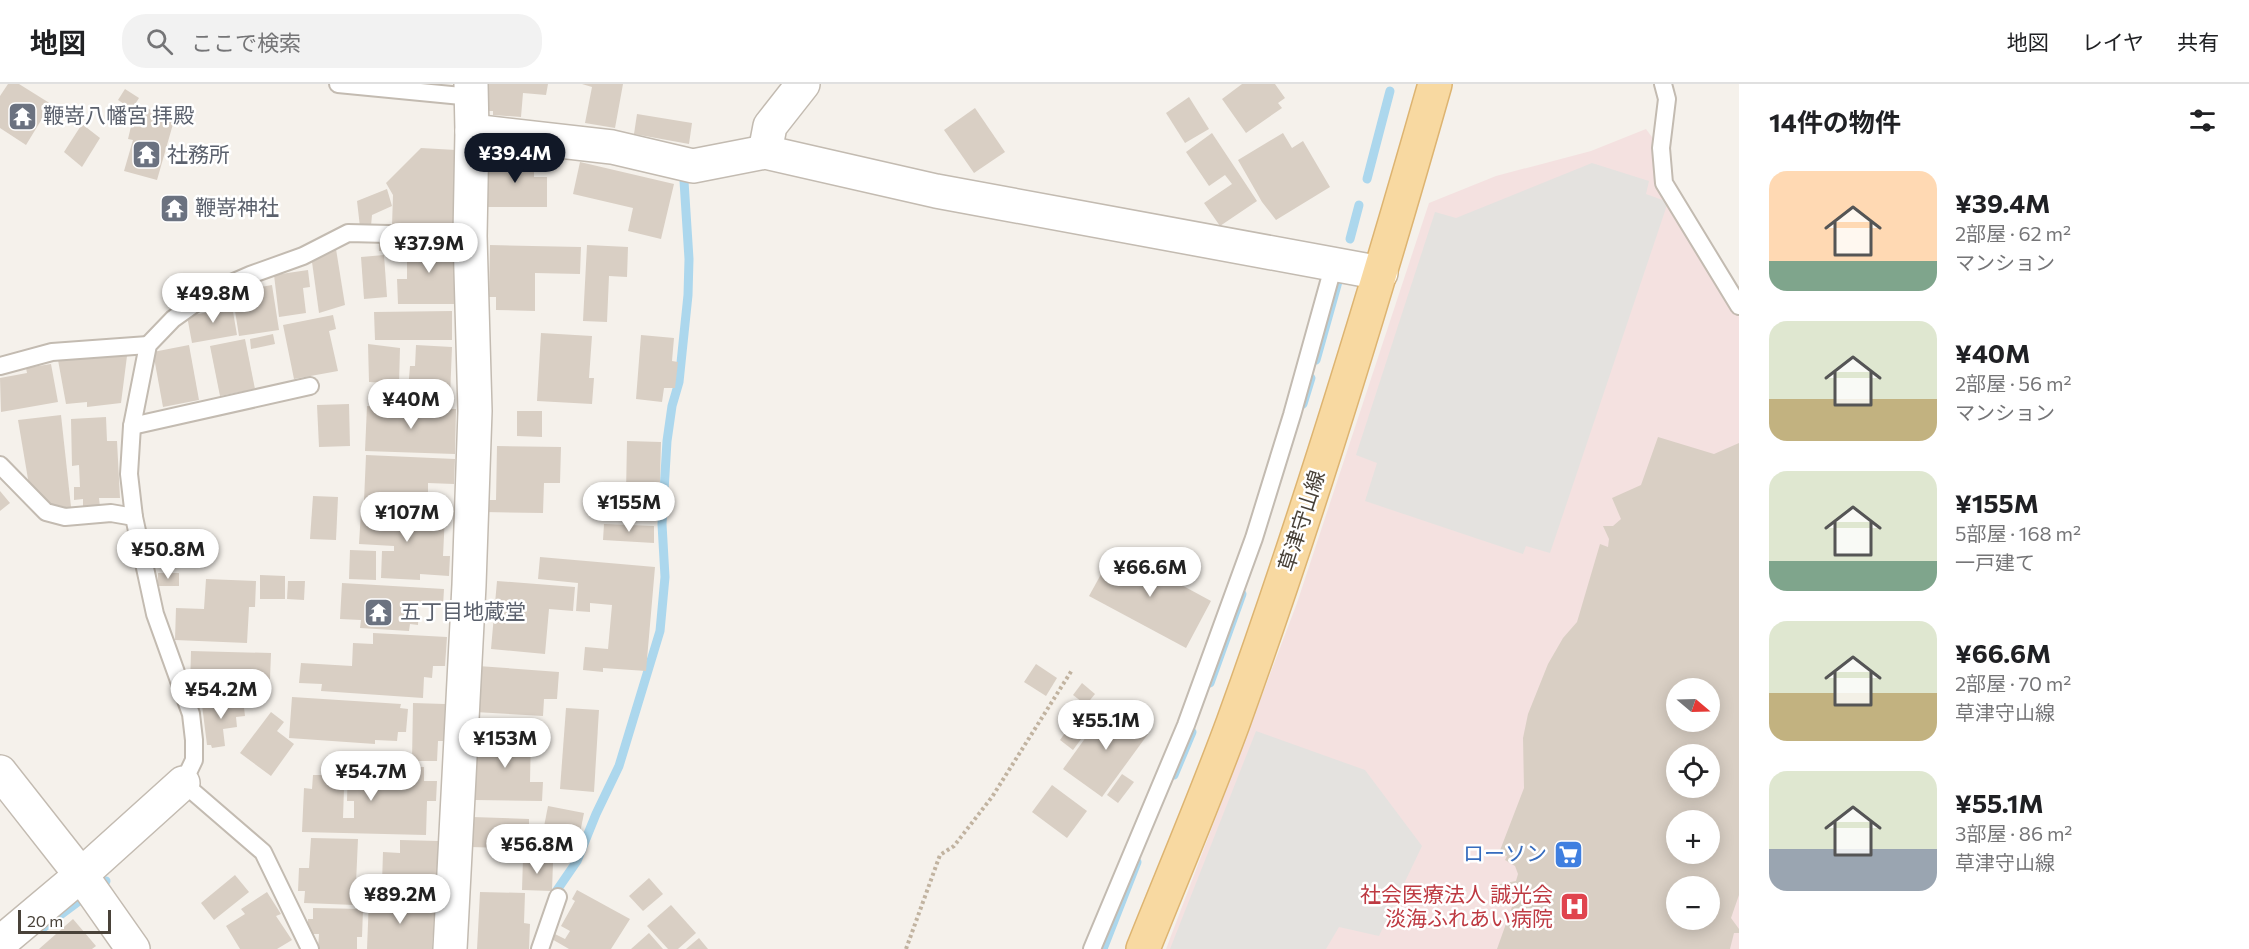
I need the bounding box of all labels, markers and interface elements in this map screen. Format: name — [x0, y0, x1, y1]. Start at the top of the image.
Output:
search box — [122, 14, 542, 68]
text: 地図 — [30, 25, 86, 59]
icon: search — [143, 25, 176, 58]
text: ここで検索 — [191, 29, 301, 56]
text: 地図 — [2007, 29, 2049, 54]
text: レイヤ — [2082, 29, 2144, 54]
text: 共有 — [2177, 29, 2219, 54]
temple icon: 鞭嵜八幡宮 拝殿 — [6, 100, 38, 132]
place label: 鞭嵜八幡宮 拝殿 — [43, 102, 194, 127]
icon: filters — [2186, 104, 2219, 137]
text: 14件の物件 — [1769, 106, 1901, 137]
pin: ¥39.4M — [466, 133, 564, 184]
temple icon: 社務所 — [130, 139, 162, 171]
text: ¥39.4M — [478, 140, 552, 164]
place label: 社務所 — [167, 141, 230, 166]
text: ¥39.4M — [1955, 187, 2050, 218]
temple icon: 鞭嵜神社 — [158, 192, 190, 224]
place label: 鞭嵜神社 — [195, 194, 279, 219]
icon: home — [1817, 195, 1889, 267]
text: 2部屋 · 62 m² — [1955, 221, 2071, 245]
pin: ¥37.9M — [380, 223, 478, 274]
text: ¥37.9M — [394, 230, 464, 254]
text: マンション — [1955, 250, 2055, 274]
pin: ¥49.8M — [164, 273, 262, 324]
text: ¥49.8M — [176, 280, 250, 304]
text: ¥40M — [1955, 337, 2030, 368]
icon: home — [1817, 345, 1889, 417]
text: 2部屋 · 56 m² — [1955, 371, 2071, 395]
pin: ¥40M — [375, 379, 447, 430]
text: ¥40M — [382, 386, 440, 410]
text: マンション — [1955, 400, 2055, 424]
street label: 草津守山線 — [1272, 467, 1329, 574]
pin: ¥155M — [587, 482, 671, 533]
text: ¥155M — [1955, 487, 2039, 518]
text: ¥155M — [597, 489, 661, 513]
pin: ¥107M — [365, 492, 449, 543]
icon: home — [1817, 495, 1889, 567]
text: ¥107M — [374, 499, 440, 523]
text: 5部屋 · 168 m² — [1955, 521, 2081, 545]
pin: ¥50.8M — [119, 529, 217, 580]
text: ¥50.8M — [131, 536, 205, 560]
pin: ¥66.6M — [1101, 547, 1199, 598]
text: 一戸建て — [1955, 550, 2035, 574]
text: ¥66.6M — [1113, 554, 1187, 578]
temple icon: 五丁目地蔵堂 — [363, 596, 395, 628]
place label: 五丁目地蔵堂 — [400, 598, 526, 623]
text: ¥66.6M — [1955, 637, 2051, 668]
icon: home — [1817, 645, 1889, 717]
pin: ¥54.2M — [172, 669, 270, 720]
text: 2部屋 · 70 m² — [1955, 671, 2071, 695]
text: ¥54.2M — [185, 676, 257, 700]
north arrow — [1666, 678, 1720, 732]
map controls — [1666, 678, 1720, 930]
pin: ¥55.1M — [1057, 700, 1155, 751]
text: 草津守山線 — [1955, 700, 2055, 724]
text: ¥55.1M — [1072, 707, 1140, 731]
pin: ¥153M — [463, 718, 547, 769]
text: ¥153M — [473, 725, 537, 749]
button: locate — [1666, 744, 1720, 798]
pin: ¥54.7M — [322, 751, 420, 802]
text: ¥54.7M — [335, 758, 407, 782]
text: ¥55.1M — [1955, 787, 2044, 818]
icon: home — [1817, 795, 1889, 867]
button: + — [1666, 810, 1720, 864]
text: 3部屋 · 86 m² — [1955, 821, 2072, 845]
pin: ¥56.8M — [488, 824, 586, 875]
text: ¥56.8M — [500, 831, 574, 855]
supermarket icon: ローソン — [1552, 838, 1584, 870]
place label: ローソン — [1463, 840, 1547, 865]
text: 草津守山線 — [1955, 850, 2055, 874]
pin: ¥89.2M — [351, 874, 449, 925]
button: − — [1666, 876, 1720, 930]
text: ¥89.2M — [363, 881, 437, 905]
place label: 社会医療法人 誠光会 淡海ふれあい病院 — [1360, 881, 1553, 930]
hospital icon: 社会医療法人 誠光会 淡海ふれあい病院 — [1558, 891, 1590, 923]
scale bar — [18, 907, 111, 934]
text: 20 m — [27, 911, 63, 930]

